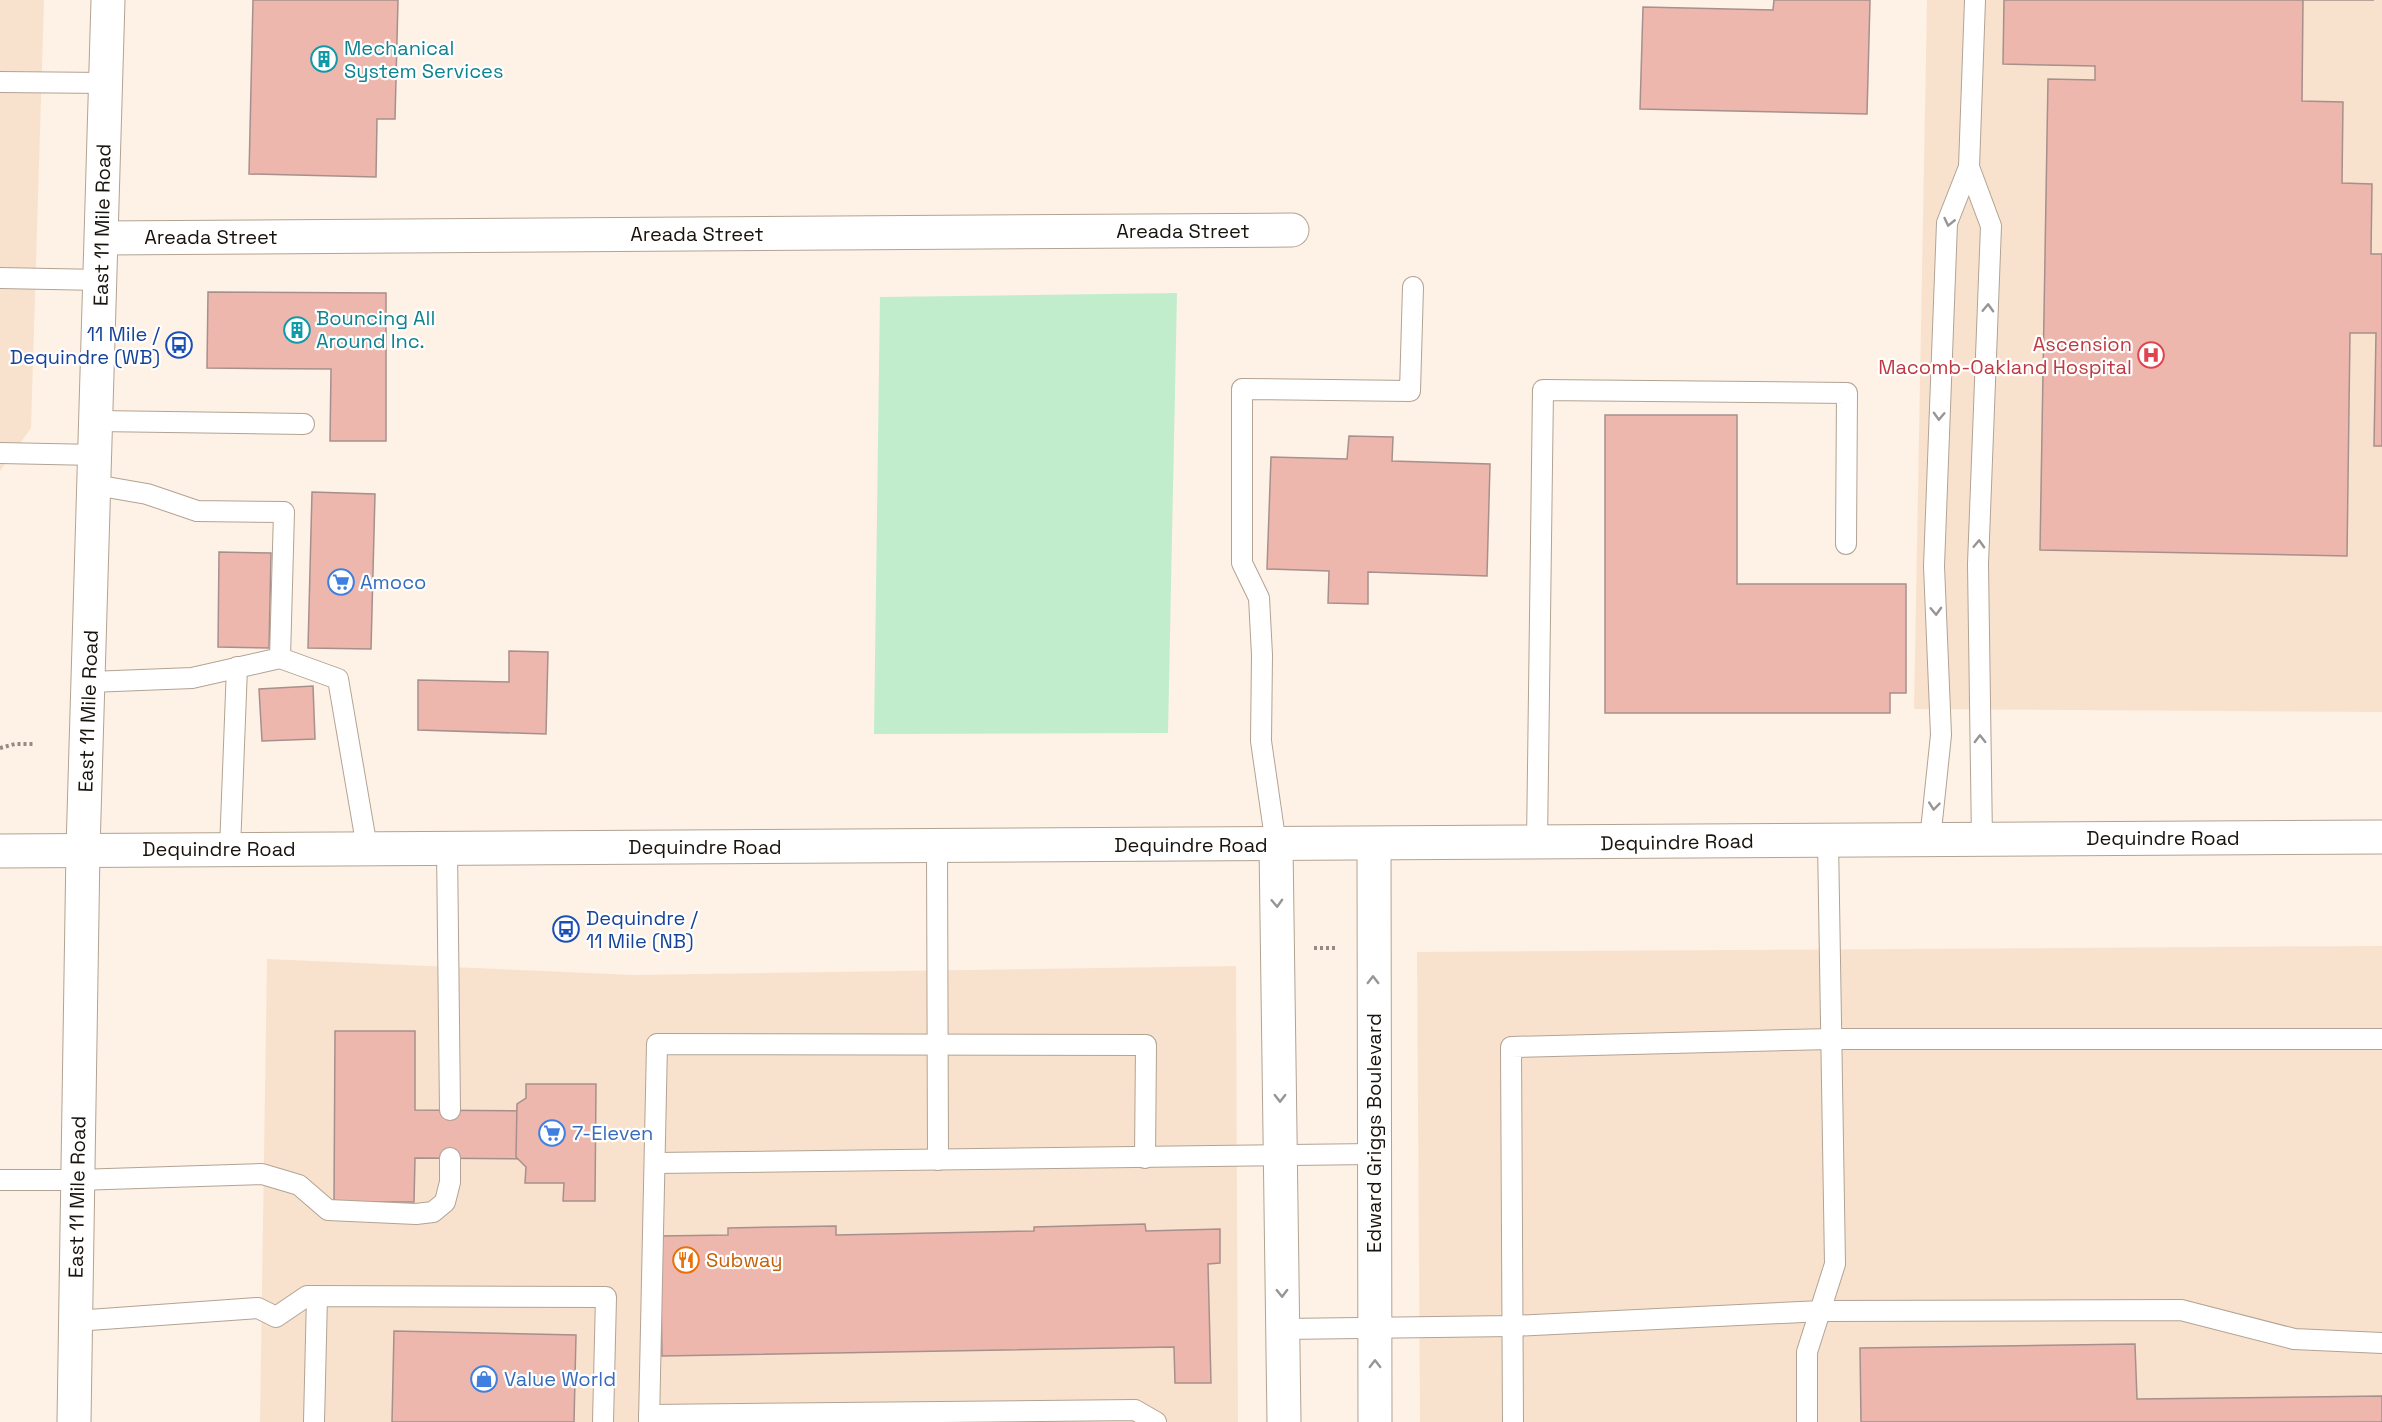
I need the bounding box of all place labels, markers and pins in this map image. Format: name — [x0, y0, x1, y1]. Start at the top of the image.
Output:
place label: Mechanical System Services — [344, 35, 503, 84]
building icon: Mechanical System Services — [309, 44, 339, 74]
place label: Bouncing All Around Inc. — [316, 305, 435, 354]
building icon: Bouncing All Around Inc. — [282, 315, 312, 345]
place label: 11 Mile / Dequindre (WB) — [10, 321, 161, 370]
bus stop icon: 11 Mile / Dequindre (WB) — [164, 330, 194, 360]
place label: Ascension Macomb-Oakland Hospital — [1878, 331, 2132, 380]
hospital icon: Ascension Macomb-Oakland Hospital — [2136, 340, 2166, 370]
supermarket icon: Amoco — [326, 567, 356, 597]
place label: Amoco — [360, 569, 426, 595]
place label: Dequindre / 11 Mile (NB) — [586, 905, 698, 954]
bus stop icon: Dequindre / 11 Mile (NB) — [551, 914, 581, 944]
supermarket icon: 7-Eleven — [537, 1118, 567, 1148]
place label: 7-Eleven — [572, 1120, 653, 1146]
restaurant icon: Subway — [671, 1245, 701, 1275]
place label: Subway — [706, 1247, 783, 1273]
shop icon: Value World — [469, 1364, 499, 1394]
place label: Value World — [504, 1366, 616, 1392]

